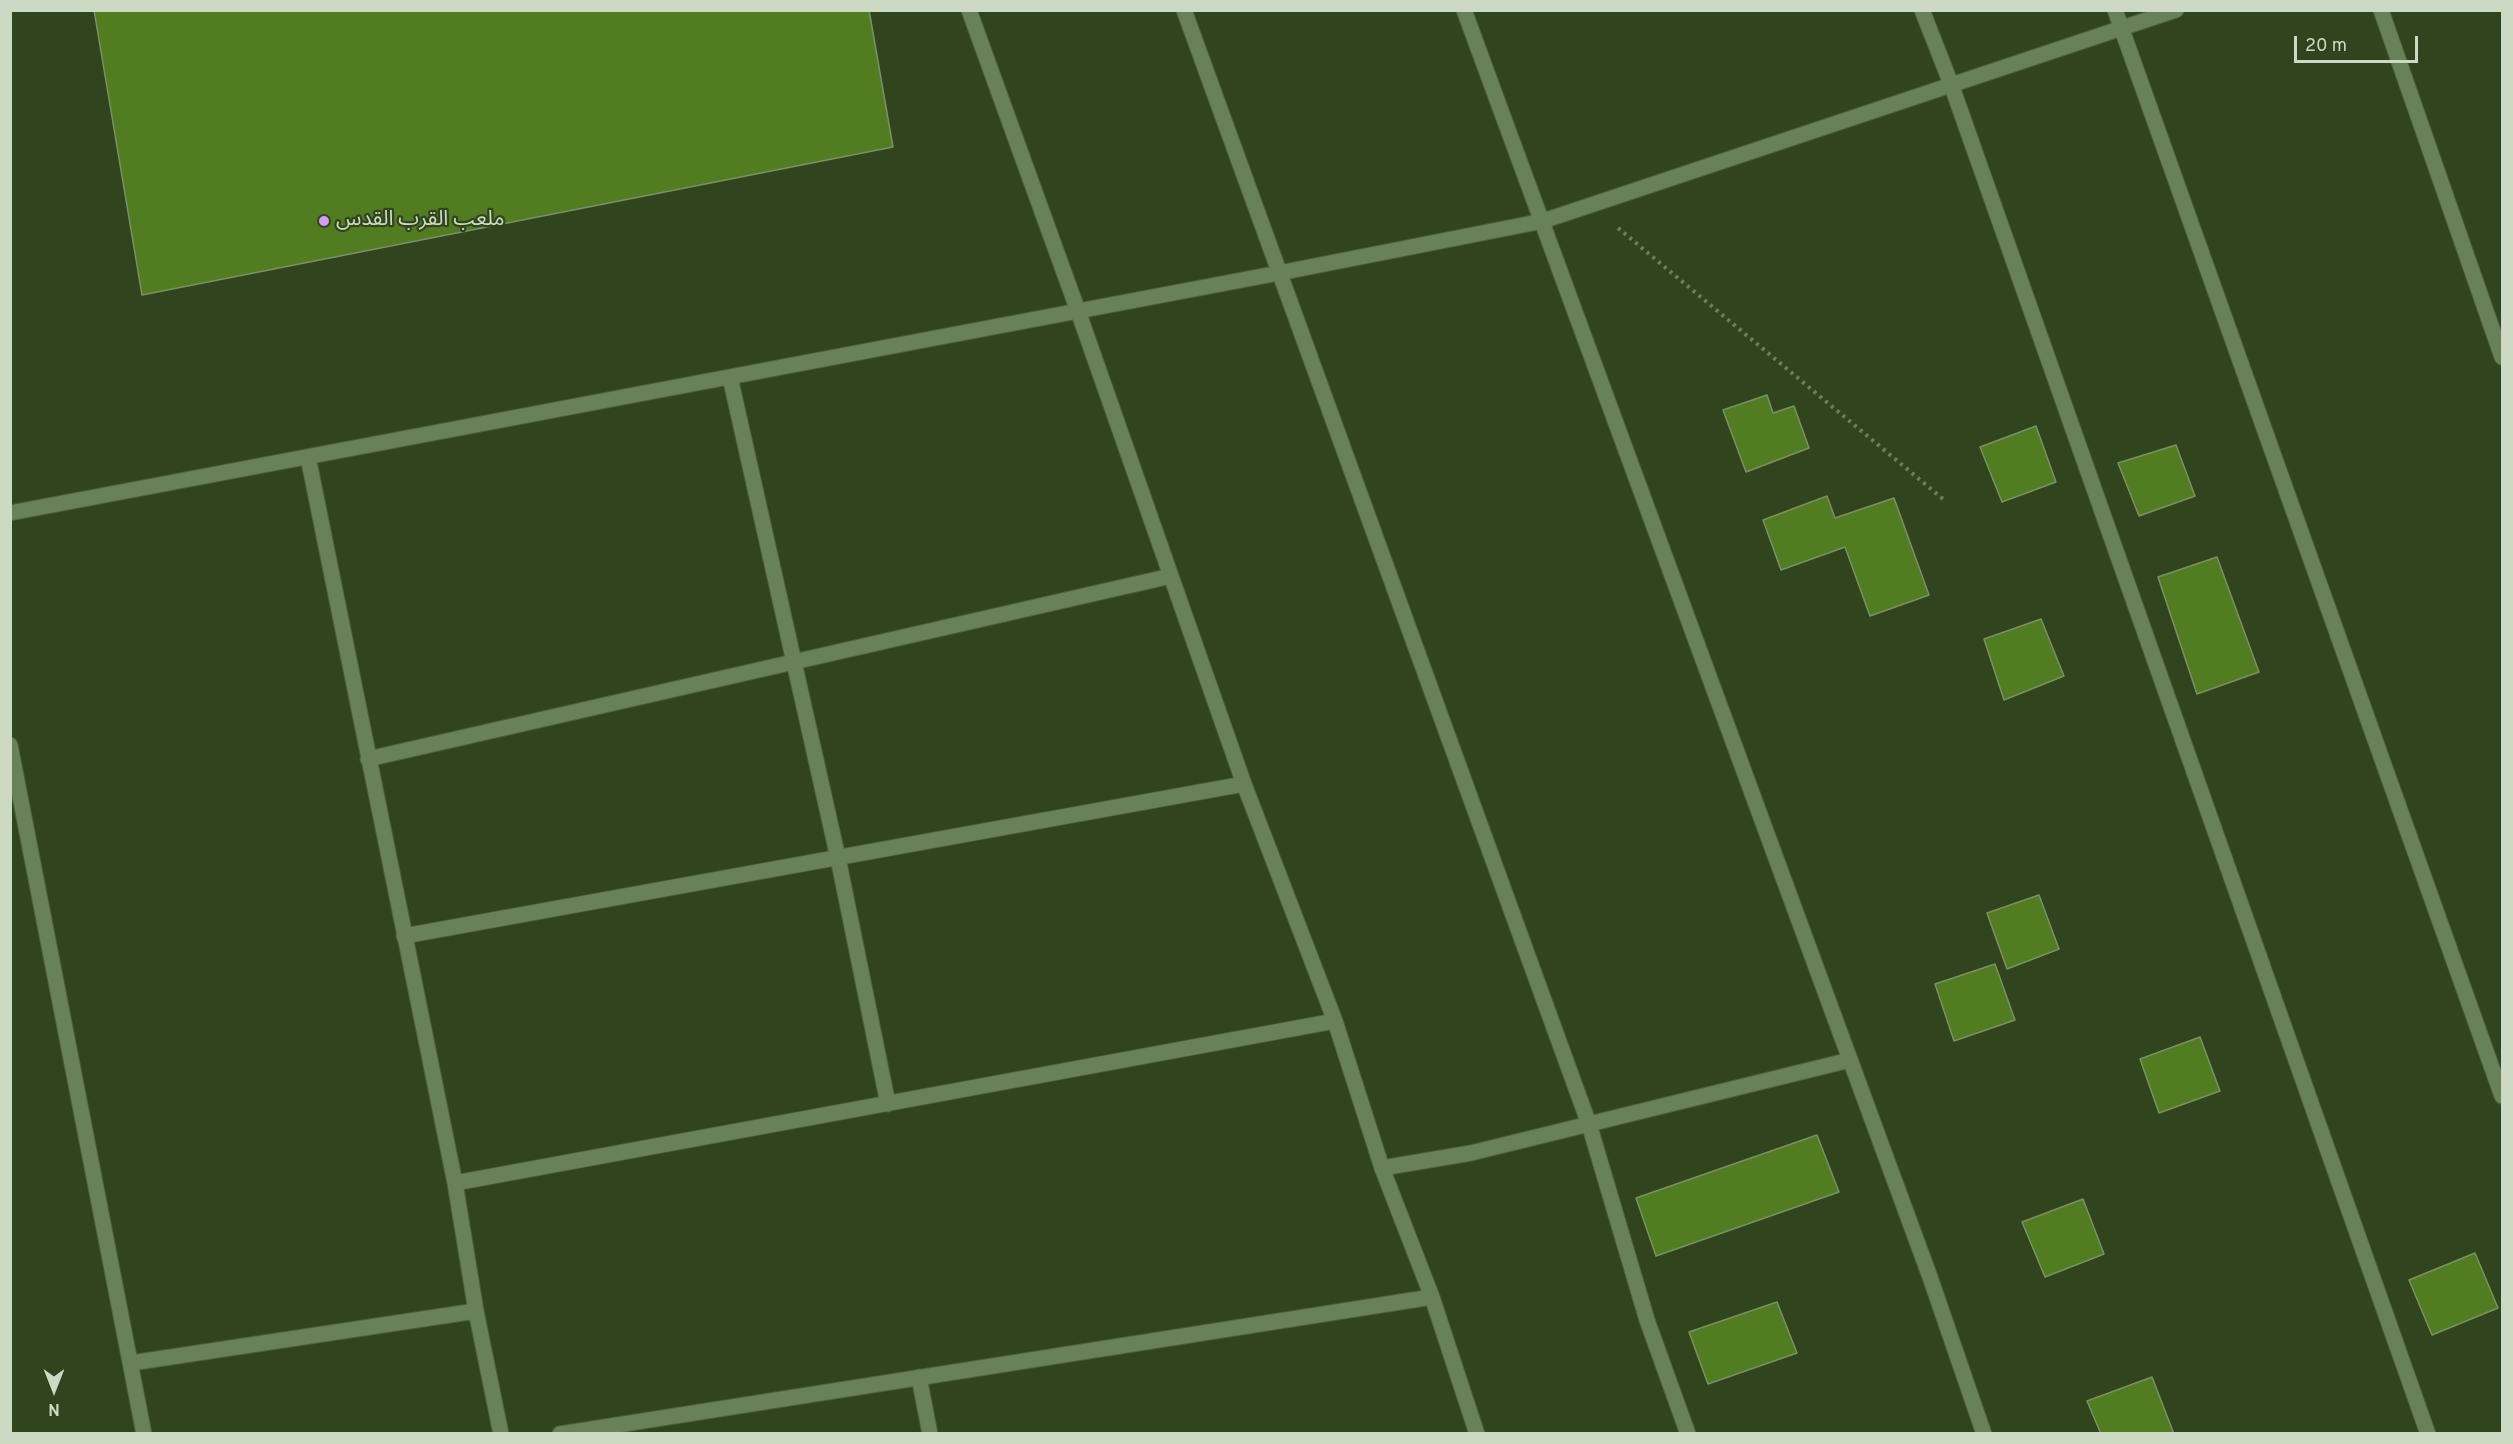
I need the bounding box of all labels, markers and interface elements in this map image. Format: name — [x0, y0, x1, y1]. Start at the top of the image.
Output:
scale bar — [2297, 24, 2422, 62]
text: 20 m — [2305, 35, 2347, 58]
place label: ملعب القرب القدس — [336, 208, 505, 234]
marker: ملعب القرب القدس — [317, 214, 331, 228]
north arrow — [24, 1360, 84, 1420]
text: N — [48, 1398, 60, 1418]

